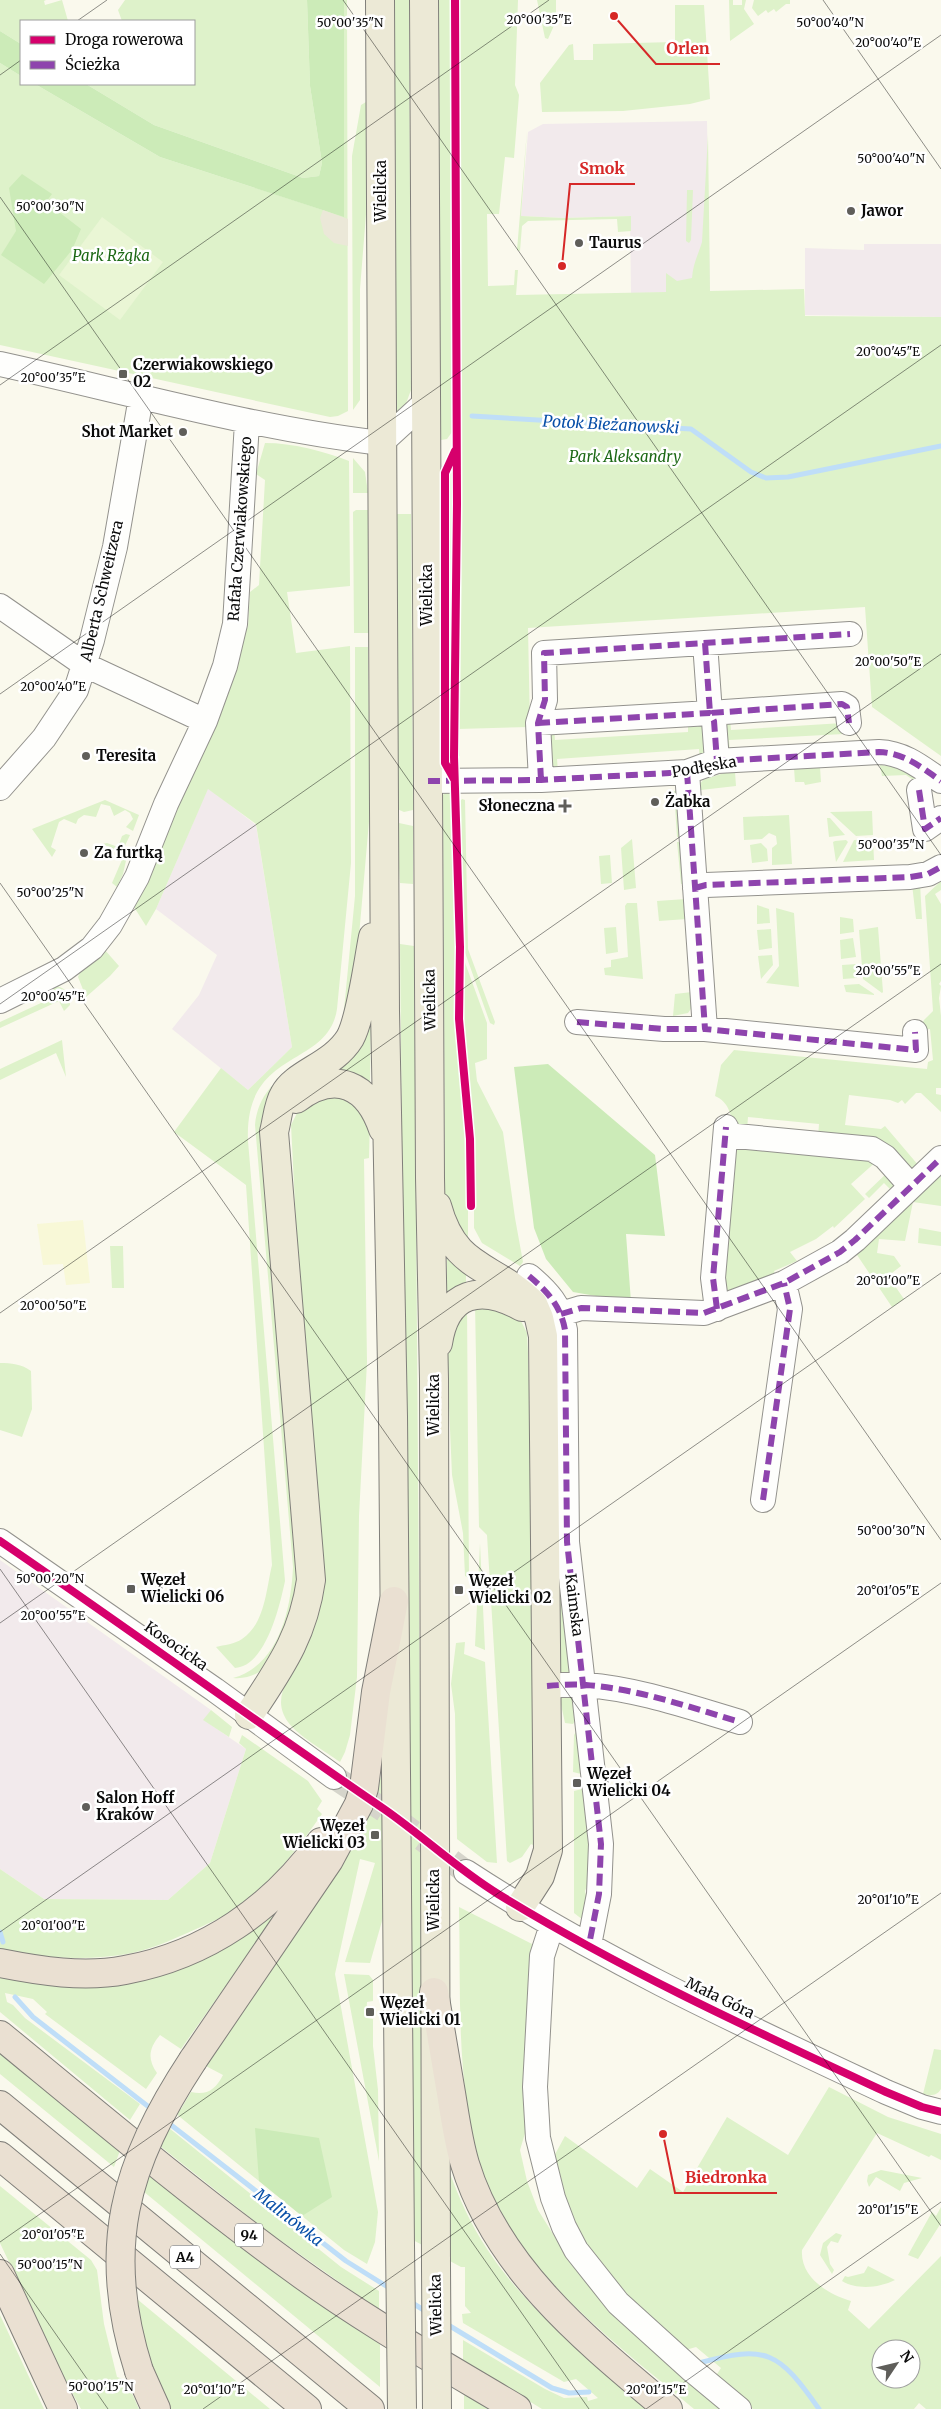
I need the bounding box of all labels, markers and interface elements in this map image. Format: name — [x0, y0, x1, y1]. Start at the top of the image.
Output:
text: 20°00'35"E — [507, 12, 572, 27]
text: 50°00'35"N — [317, 15, 384, 30]
text: 50°00'40"N — [796, 15, 864, 30]
legend — [20, 20, 195, 85]
text: Droga rowerowa — [65, 30, 183, 49]
callout: Orlen — [656, 33, 720, 64]
text: 20°00'40"E — [855, 35, 921, 50]
text: Orlen — [666, 38, 710, 58]
text: Ścieżka — [65, 54, 120, 74]
text: 50°00'40"N — [857, 151, 925, 166]
callout: Smok — [570, 153, 635, 184]
text: Smok — [579, 158, 625, 178]
street label: Wielicka — [371, 160, 390, 223]
text: 50°00'30"N — [16, 199, 85, 214]
place label: Jawor — [860, 201, 903, 220]
marker: Jawor — [845, 205, 857, 217]
place label: Taurus — [589, 233, 642, 252]
marker: Taurus — [573, 237, 585, 249]
park label: Park Rżąka — [72, 246, 150, 265]
text: 20°00'45"E — [856, 344, 920, 359]
place label: Czerwiakowskiego 02 — [133, 355, 273, 391]
marker: Czerwiakowskiego 02 — [117, 368, 129, 380]
text: 20°00'35"E — [21, 370, 86, 385]
water label: Potok Bieżanowski — [542, 410, 680, 438]
place label: Shot Market — [82, 422, 173, 441]
marker: Shot Market — [177, 426, 189, 438]
street label: Rafała Czerwiakowskiego — [224, 436, 255, 622]
park label: Park Aleksandry — [569, 447, 681, 466]
street label: Alberta Schweitzera — [76, 518, 127, 664]
street label: Wielicka — [417, 564, 436, 627]
text: 20°00'50"E — [855, 654, 921, 669]
text: 20°00'40"E — [20, 679, 86, 694]
place label: Teresita — [96, 746, 157, 765]
marker: Teresita — [80, 750, 92, 762]
street label: Podłęska — [670, 751, 738, 782]
place label: Żabka — [665, 791, 711, 811]
place label: Słoneczna — [478, 796, 556, 815]
marker: Żabka — [649, 796, 661, 808]
marker: Słoneczna — [559, 800, 571, 812]
text: 50°00'35"N — [858, 837, 925, 852]
place label: Za furtką — [94, 843, 163, 862]
marker: Za furtką — [78, 847, 90, 859]
text: 50°00'25"N — [16, 885, 84, 900]
text: 20°00'55"E — [856, 963, 921, 978]
street label: Wielicka — [419, 969, 440, 1032]
text: 20°00'45"E — [21, 989, 85, 1004]
text: 20°01'00"E — [856, 1273, 920, 1288]
text: 20°00'50"E — [20, 1298, 86, 1313]
street label: Wielicka — [424, 1374, 443, 1437]
text: 50°00'30"N — [857, 1523, 926, 1538]
place label: Węzeł Wielicki 06 — [140, 1570, 224, 1606]
text: 50°00'20"N — [16, 1571, 85, 1586]
place label: Węzeł Wielicki 02 — [468, 1571, 552, 1607]
street label: Kaimska — [561, 1572, 588, 1638]
marker: Węzeł Wielicki 06 — [125, 1583, 137, 1595]
text: 20°01'05"E — [857, 1583, 920, 1598]
marker: Węzeł Wielicki 02 — [453, 1584, 465, 1596]
text: 20°00'55"E — [21, 1608, 86, 1623]
street label: Kosocicka — [141, 1617, 212, 1674]
place label: Węzeł Wielicki 04 — [586, 1764, 671, 1800]
marker: Węzeł Wielicki 04 — [571, 1777, 583, 1789]
place label: Salon Hoff Kraków — [96, 1788, 175, 1824]
marker: Salon Hoff Kraków — [80, 1801, 92, 1813]
place label: Węzeł Wielicki 03 — [282, 1816, 365, 1852]
marker: Węzeł Wielicki 03 — [369, 1829, 381, 1841]
street label: Wielicka — [424, 1869, 443, 1932]
text: 20°01'10"E — [857, 1892, 919, 1907]
text: 20°01'00"E — [21, 1918, 85, 1933]
street label: Mała Góra — [683, 1973, 758, 2022]
place label: Węzeł Wielicki 01 — [379, 1993, 461, 2029]
marker: Węzeł Wielicki 01 — [364, 2006, 376, 2018]
callout: Biedronka — [675, 2162, 777, 2193]
text: Biedronka — [685, 2167, 767, 2187]
water label: Malinówka — [250, 2183, 328, 2250]
text: 20°01'15"E — [858, 2202, 919, 2217]
road number: 94 — [235, 2224, 263, 2246]
text: 20°01'05"E — [22, 2227, 85, 2242]
road number: A4 — [170, 2246, 200, 2268]
text: 50°00'15"N — [17, 2257, 83, 2272]
street label: Wielicka — [425, 2274, 446, 2337]
north arrow — [871, 2339, 921, 2389]
text: N — [896, 2347, 917, 2366]
text: 50°00'15"N — [68, 2379, 134, 2394]
text: 20°01'10"E — [183, 2382, 245, 2397]
text: 20°01'15"E — [626, 2382, 687, 2397]

